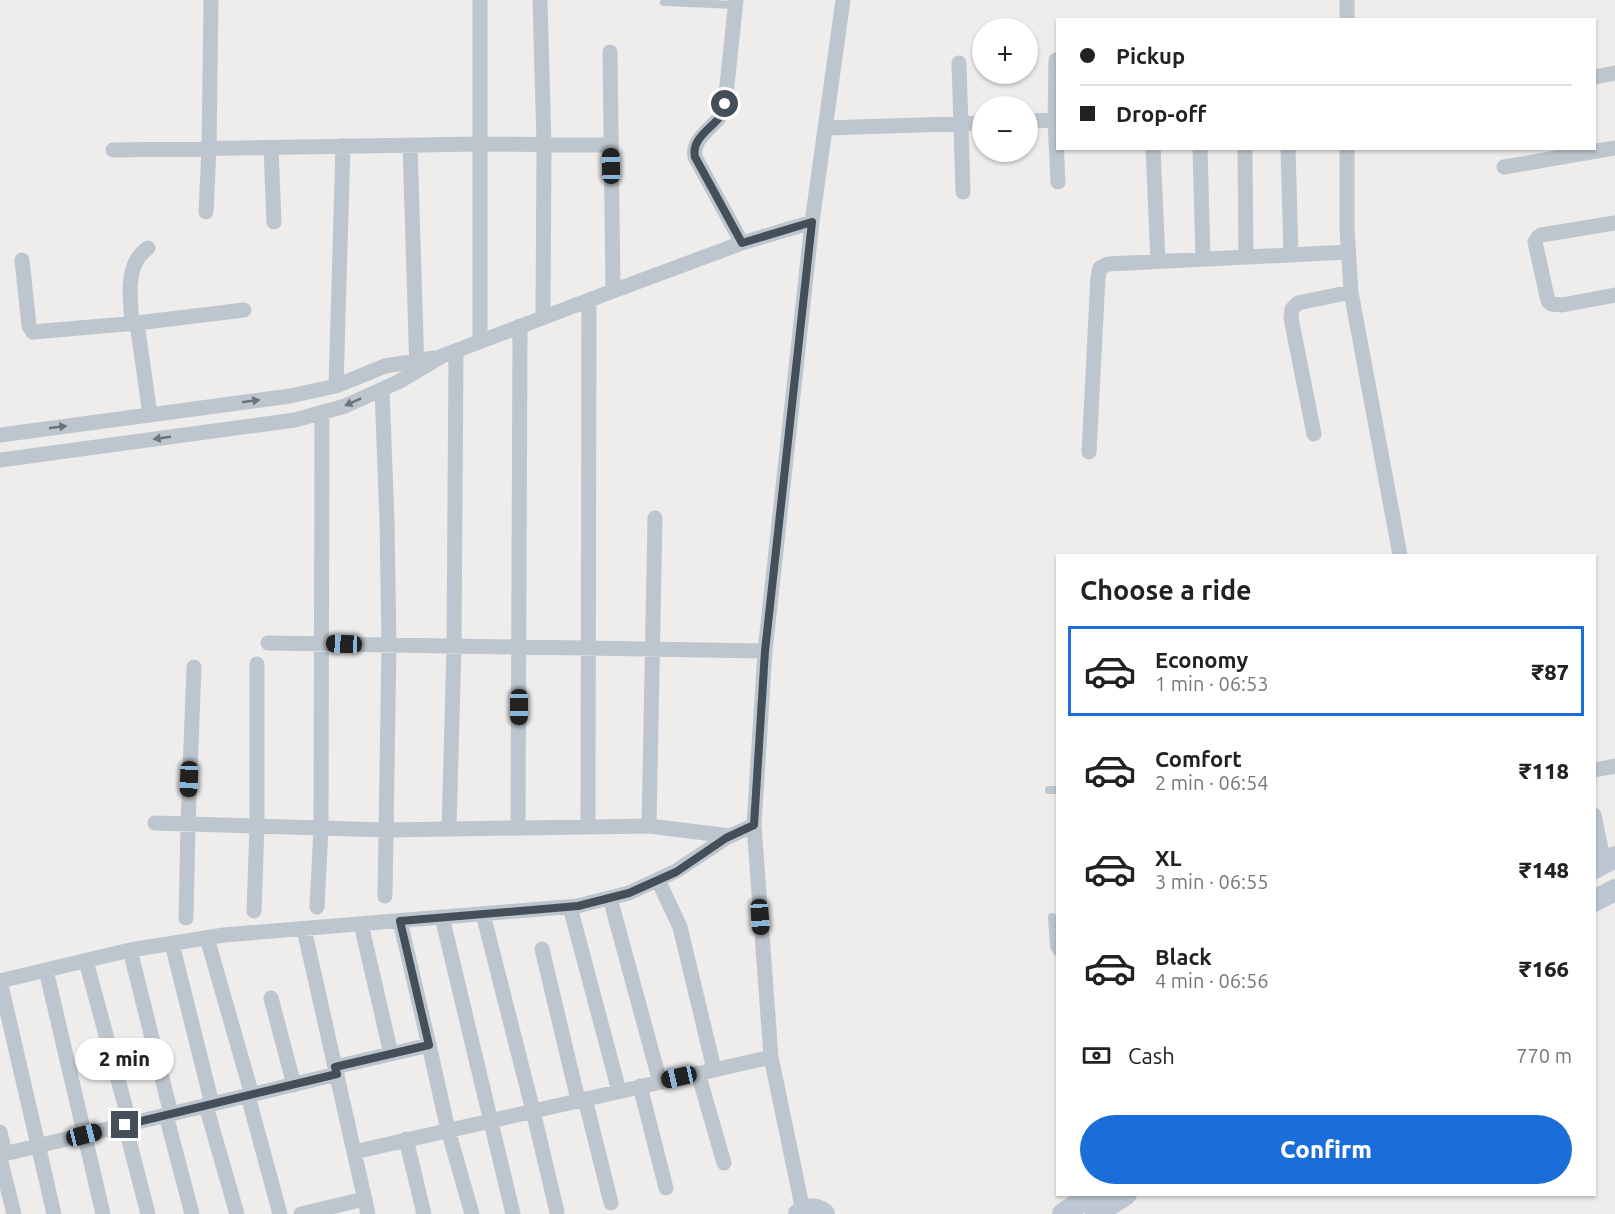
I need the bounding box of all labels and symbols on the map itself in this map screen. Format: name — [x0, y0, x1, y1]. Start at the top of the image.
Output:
route start — [711, 90, 738, 117]
car — [602, 148, 620, 184]
one-way arrow — [242, 397, 261, 406]
one-way arrow — [345, 398, 362, 407]
one-way arrow — [49, 423, 68, 432]
one-way arrow — [153, 434, 172, 443]
car — [326, 634, 362, 654]
car — [510, 689, 528, 725]
car — [179, 761, 199, 797]
car — [750, 898, 770, 936]
callout: 2 min — [76, 1038, 174, 1080]
car — [659, 1064, 699, 1090]
route end — [111, 1111, 138, 1138]
car — [64, 1122, 104, 1148]

